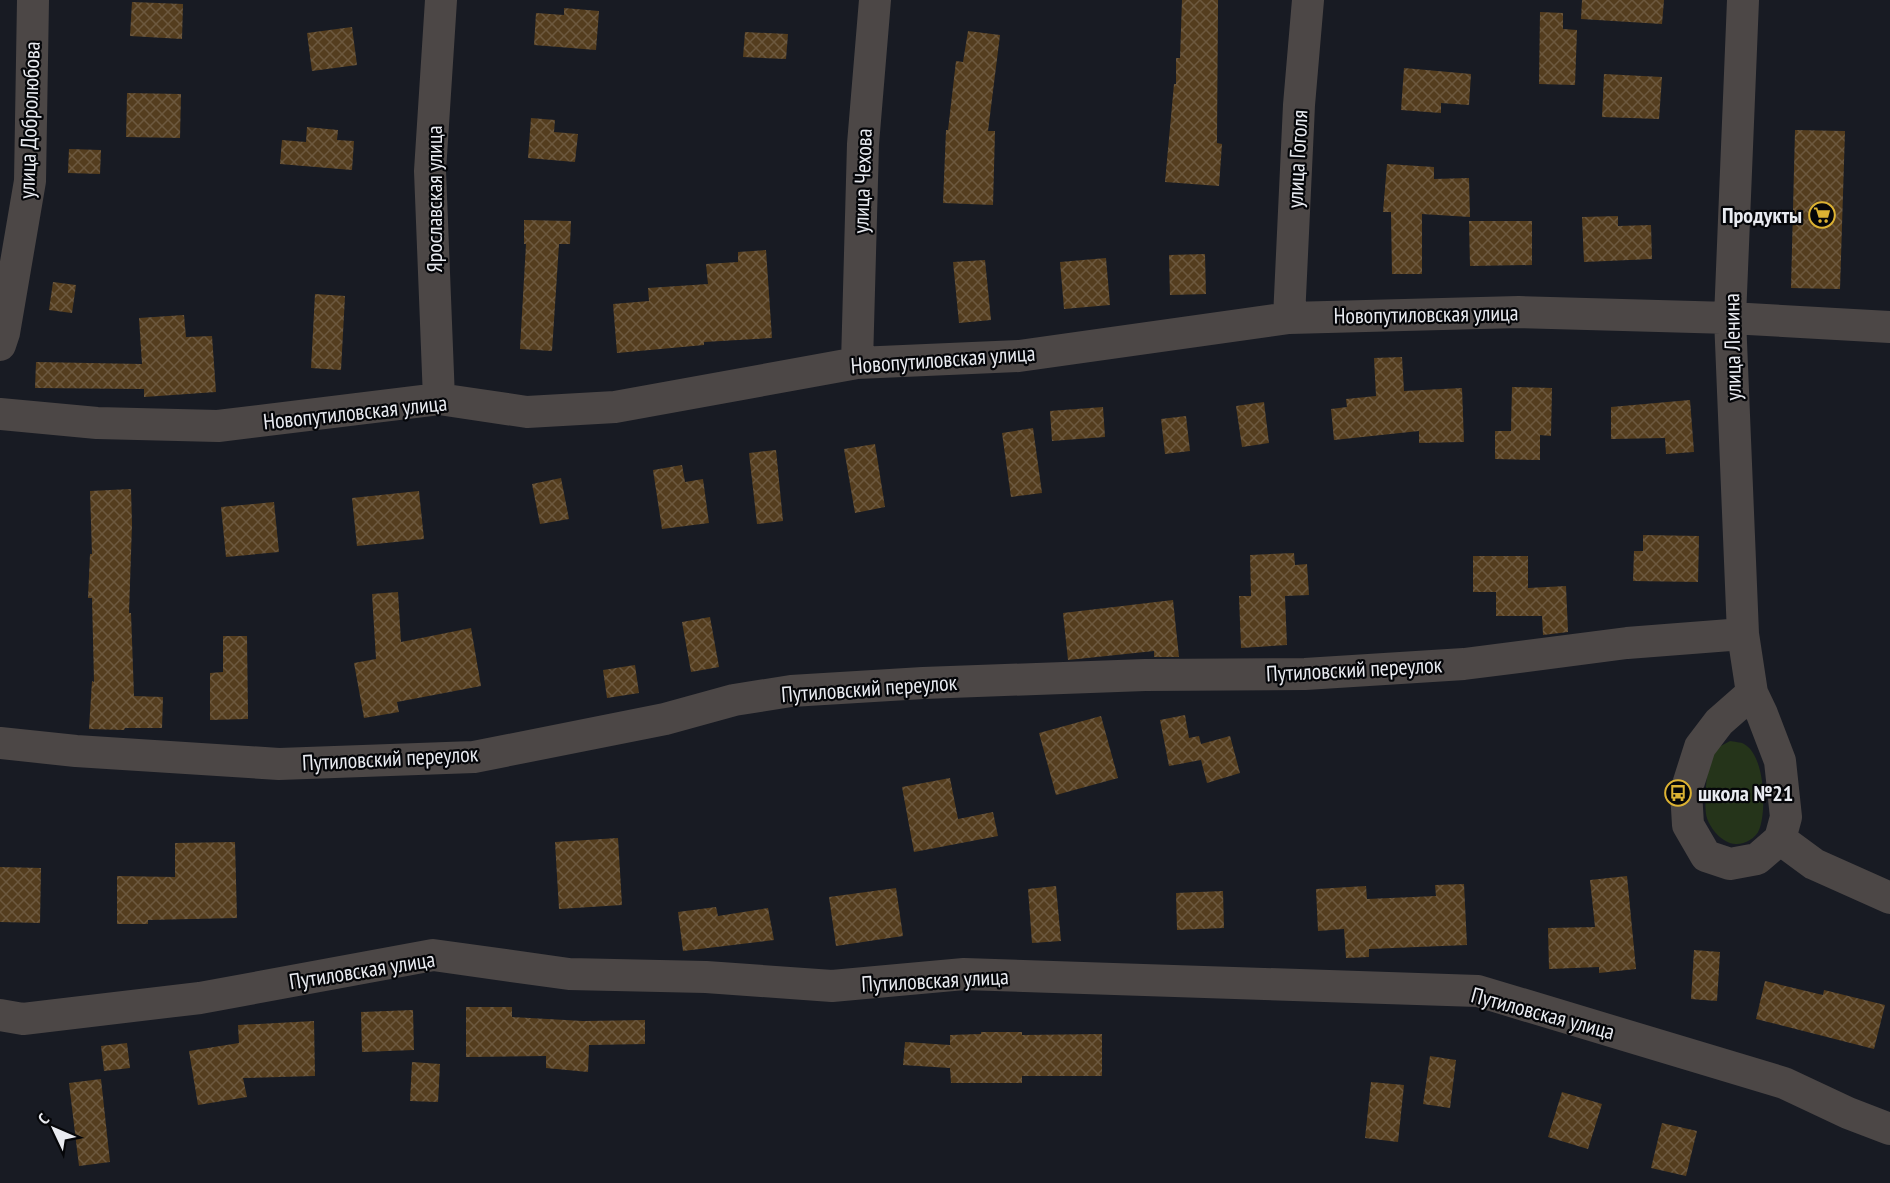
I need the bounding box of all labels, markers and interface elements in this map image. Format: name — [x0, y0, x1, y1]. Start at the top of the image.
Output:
street label: улица Добролюбова — [12, 41, 46, 199]
street label: улица Гоголя — [1280, 109, 1314, 209]
street label: Ярославская улица — [420, 126, 448, 272]
street label: улица Чехова — [846, 128, 878, 234]
supermarket icon: Продукты — [1807, 200, 1837, 230]
place label: Продукты — [1722, 201, 1802, 229]
street label: улица Ленина — [1717, 293, 1747, 401]
street label: Новопутиловская улица — [1333, 298, 1519, 330]
street label: Новопутиловская улица — [850, 339, 1036, 379]
street label: Новопутиловская улица — [262, 388, 448, 436]
street label: Путиловский переулок — [1265, 650, 1443, 688]
street label: Путиловский переулок — [780, 668, 958, 708]
street label: Путиловский переулок — [301, 739, 479, 777]
bus stop icon: школа №21 — [1663, 778, 1693, 808]
place label: школа №21 — [1698, 779, 1793, 807]
street label: Путиловская улица — [287, 945, 437, 995]
street label: Путиловская улица — [861, 962, 1009, 998]
street label: Путиловская улица — [1468, 980, 1618, 1046]
north arrow — [24, 1099, 84, 1159]
text: С — [33, 1109, 53, 1128]

